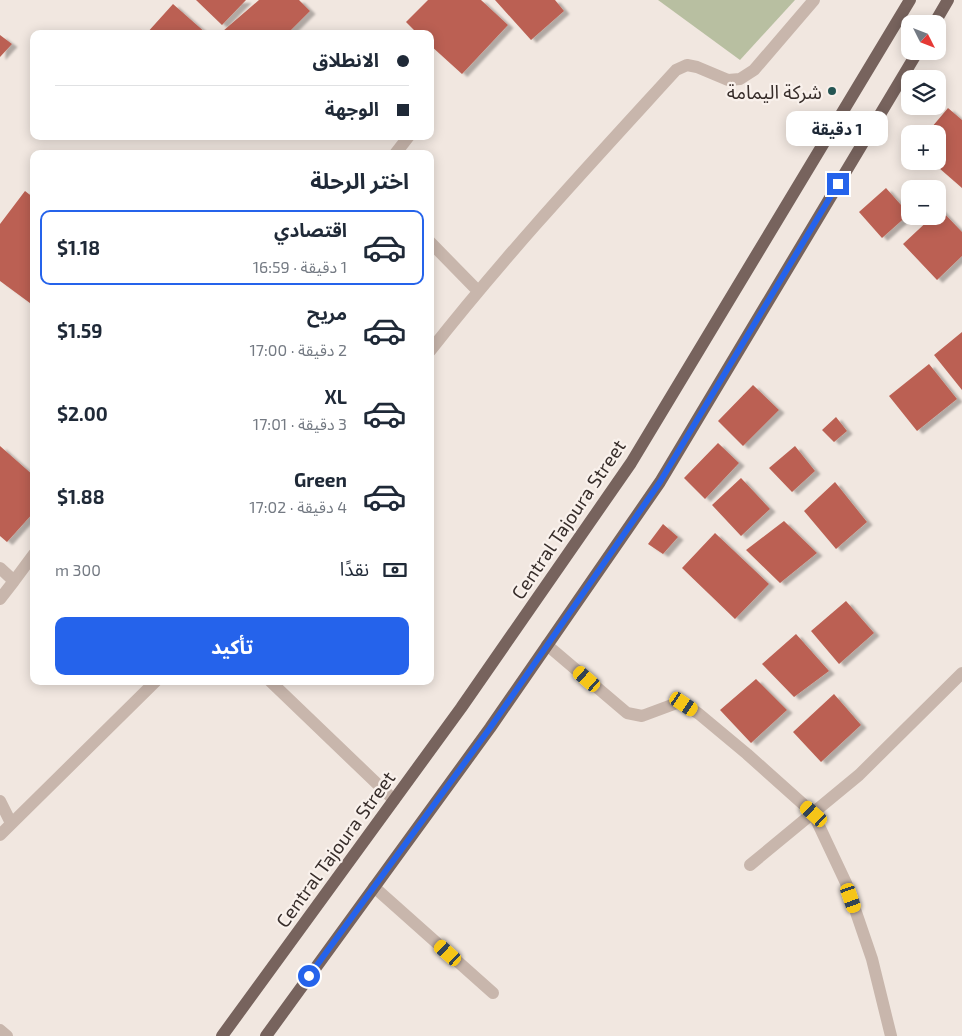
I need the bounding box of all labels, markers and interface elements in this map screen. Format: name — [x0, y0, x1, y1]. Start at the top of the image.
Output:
north arrow — [901, 15, 946, 60]
map controls — [901, 15, 946, 225]
text: الانطلاق — [313, 48, 379, 71]
button: layers — [901, 70, 946, 115]
place label: شركة اليمامة — [727, 80, 822, 104]
marker: شركة اليمامة — [826, 85, 838, 97]
text: الوجهة — [325, 97, 379, 120]
callout: 1 دقيقة — [787, 111, 889, 146]
text: 1 دقيقة — [812, 119, 862, 138]
button: + — [901, 125, 946, 170]
text: اختر الرحلة — [310, 167, 409, 193]
route end — [827, 173, 849, 195]
button: − — [901, 180, 946, 225]
text: اقتصادي — [274, 218, 347, 241]
icon: car — [362, 225, 407, 270]
text: $1.18 — [57, 236, 100, 259]
text: 1 دقيقة · 16:59 — [253, 257, 347, 276]
text: مريح — [307, 301, 347, 324]
icon: car — [362, 308, 407, 353]
text: $1.59 — [57, 319, 103, 342]
text: 2 دقيقة · 17:00 — [249, 340, 347, 359]
text: XL — [325, 385, 347, 408]
icon: car — [362, 391, 407, 436]
text: $2.00 — [57, 402, 108, 425]
text: 3 دقيقة · 17:01 — [253, 414, 347, 433]
street label: Central Tajoura Street — [506, 435, 630, 603]
text: Green — [294, 468, 347, 491]
icon: car — [362, 474, 407, 519]
text: $1.88 — [57, 485, 105, 508]
text: 4 دقيقة · 17:02 — [249, 497, 347, 516]
icon: cash — [381, 556, 409, 584]
text: نقدًا — [340, 557, 369, 580]
text: 300 m — [55, 560, 101, 579]
button: تأكيد — [55, 617, 409, 675]
car — [570, 663, 603, 695]
car — [667, 689, 700, 719]
street label: Central Tajoura Street — [271, 766, 399, 932]
car — [797, 798, 830, 830]
car — [839, 881, 862, 915]
car — [431, 937, 464, 969]
route start — [298, 965, 320, 987]

